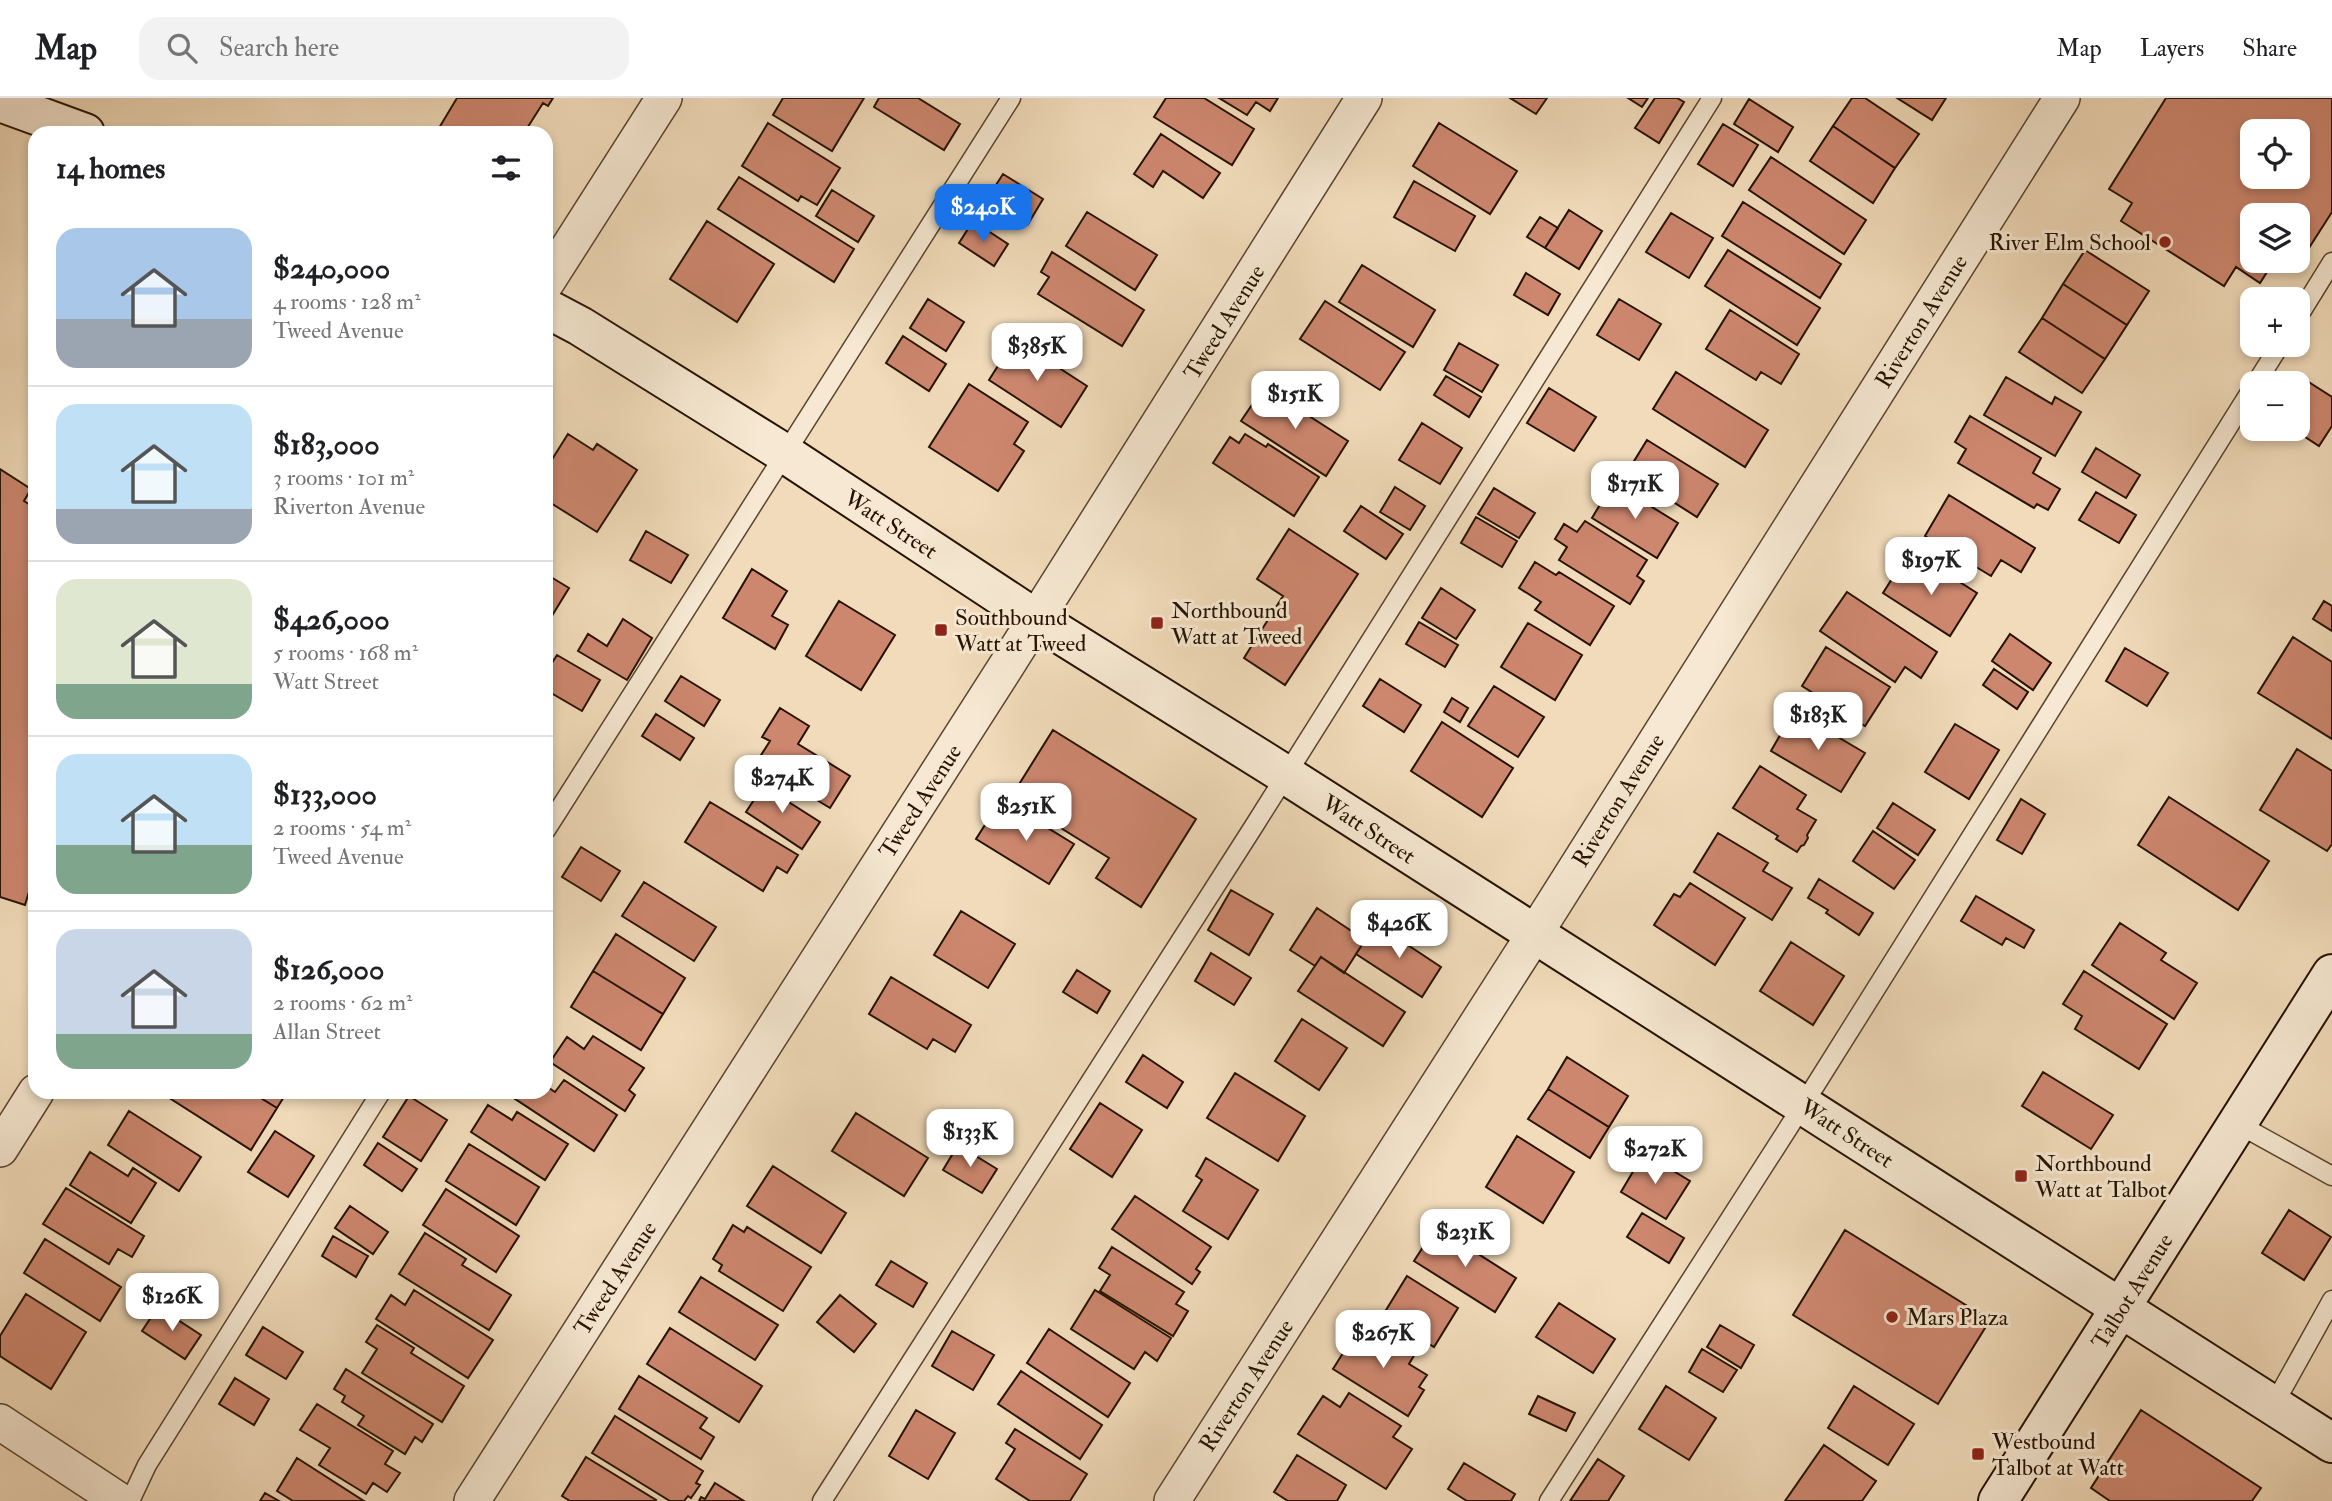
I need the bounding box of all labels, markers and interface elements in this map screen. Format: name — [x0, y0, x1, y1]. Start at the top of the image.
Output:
search box — [139, 17, 629, 80]
text: Map — [35, 28, 97, 69]
icon: search — [163, 29, 201, 67]
text: Search here — [219, 32, 339, 64]
text: Map — [2057, 33, 2102, 64]
text: Layers — [2140, 33, 2204, 64]
text: Share — [2242, 33, 2297, 64]
map controls — [2240, 119, 2310, 441]
button: locate — [2240, 119, 2310, 189]
icon: filters — [487, 149, 525, 187]
text: 14 homes — [56, 150, 165, 187]
pin: $240K — [934, 184, 1032, 244]
text: $240K — [951, 192, 1015, 221]
button: layers — [2240, 203, 2310, 273]
place label: River Elm School — [1989, 228, 2151, 257]
marker: River Elm School — [2157, 234, 2173, 250]
street label: Riverton Avenue — [1869, 249, 1974, 393]
text: $240,000 — [273, 250, 390, 287]
icon: home — [112, 256, 196, 340]
street label: Tweed Avenue — [1178, 259, 1272, 385]
text: 4 rooms · 128 m² — [273, 287, 421, 316]
button: + — [2240, 287, 2310, 357]
text: Tweed Avenue — [273, 316, 404, 345]
pin: $385K — [988, 324, 1086, 383]
text: $385K — [1008, 331, 1066, 360]
button: − — [2240, 371, 2310, 441]
pin: $151K — [1246, 372, 1344, 431]
text: $151K — [1267, 379, 1323, 408]
text: $183,000 — [273, 426, 380, 463]
icon: home — [112, 432, 196, 516]
pin: $171K — [1586, 462, 1684, 521]
text: 3 rooms · 101 m² — [273, 463, 414, 492]
text: $171K — [1607, 469, 1663, 498]
street label: Watt Street — [838, 483, 943, 565]
text: Riverton Avenue — [273, 492, 425, 521]
pin: $197K — [1882, 538, 1980, 597]
text: $197K — [1901, 545, 1961, 574]
place label: Northbound Watt at Tweed — [1170, 596, 1302, 651]
text: $426,000 — [273, 601, 390, 638]
place label: Southbound Watt at Tweed — [954, 603, 1086, 658]
icon: home — [112, 607, 196, 691]
marker: Northbound Watt at Tweed — [1149, 615, 1165, 631]
marker: Southbound Watt at Tweed — [933, 622, 949, 638]
text: 5 rooms · 168 m² — [273, 638, 418, 667]
text: Watt Street — [273, 667, 379, 696]
pin: $183K — [1769, 692, 1867, 752]
text: $183K — [1790, 700, 1846, 729]
street label: Riverton Avenue — [1566, 728, 1671, 872]
street label: Tweed Avenue — [873, 738, 968, 864]
pin: $274K — [733, 756, 831, 815]
text: $274K — [750, 763, 814, 792]
text: $133,000 — [273, 776, 377, 813]
icon: home — [112, 782, 196, 866]
pin: $251K — [977, 784, 1075, 843]
street label: Watt Street — [1316, 788, 1421, 870]
text: $251K — [996, 791, 1056, 820]
text: 2 rooms · 54 m² — [273, 813, 411, 842]
text: Tweed Avenue — [273, 842, 404, 871]
pin: $426K — [1350, 900, 1448, 960]
text: $426K — [1367, 908, 1431, 937]
text: $126,000 — [273, 951, 384, 988]
icon: home — [112, 957, 196, 1041]
text: 2 rooms · 62 m² — [273, 988, 412, 1017]
text: Allan Street — [273, 1017, 381, 1046]
street label: Watt Street — [1794, 1092, 1899, 1174]
pin: $133K — [921, 1110, 1019, 1169]
text: $133K — [943, 1117, 997, 1146]
pin: $272K — [1606, 1126, 1704, 1186]
text: $272K — [1624, 1134, 1686, 1163]
place label: Northbound Watt at Talbot — [2034, 1149, 2167, 1204]
marker: Northbound Watt at Talbot — [2013, 1168, 2029, 1184]
pin: $231K — [1416, 1210, 1514, 1269]
street label: Tweed Avenue — [568, 1215, 663, 1341]
text: $231K — [1436, 1217, 1494, 1246]
street label: Talbot Avenue — [2085, 1228, 2180, 1354]
pin: $126K — [123, 1274, 221, 1333]
text: $126K — [142, 1281, 202, 1310]
place label: Mars Plaza — [1906, 1303, 2009, 1332]
marker: Mars Plaza — [1884, 1309, 1900, 1325]
pin: $267K — [1334, 1310, 1432, 1370]
street label: Riverton Avenue — [1193, 1313, 1300, 1457]
text: $267K — [1352, 1318, 1414, 1347]
place label: Westbound Talbot at Watt — [1991, 1427, 2124, 1482]
marker: Westbound Talbot at Watt — [1970, 1446, 1986, 1462]

